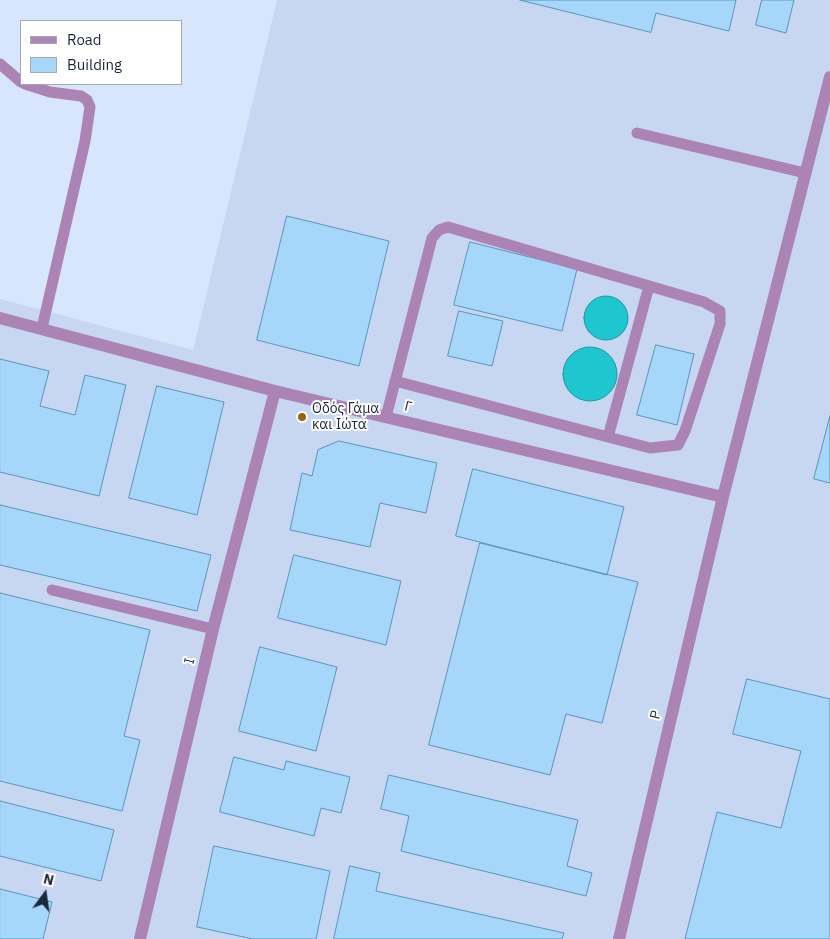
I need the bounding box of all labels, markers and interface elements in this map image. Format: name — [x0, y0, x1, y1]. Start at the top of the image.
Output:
legend — [20, 20, 182, 85]
text: Road — [67, 30, 102, 49]
text: Building — [67, 55, 122, 74]
street label: Γ — [403, 398, 413, 416]
place label: Οδός Γάμα και Ιώτα — [312, 401, 379, 434]
marker: Οδός Γάμα και Ιώτα — [296, 411, 308, 423]
street label: Ι — [181, 656, 199, 666]
street label: Ρ — [647, 709, 665, 721]
north arrow — [20, 869, 70, 919]
text: N — [42, 869, 56, 889]

